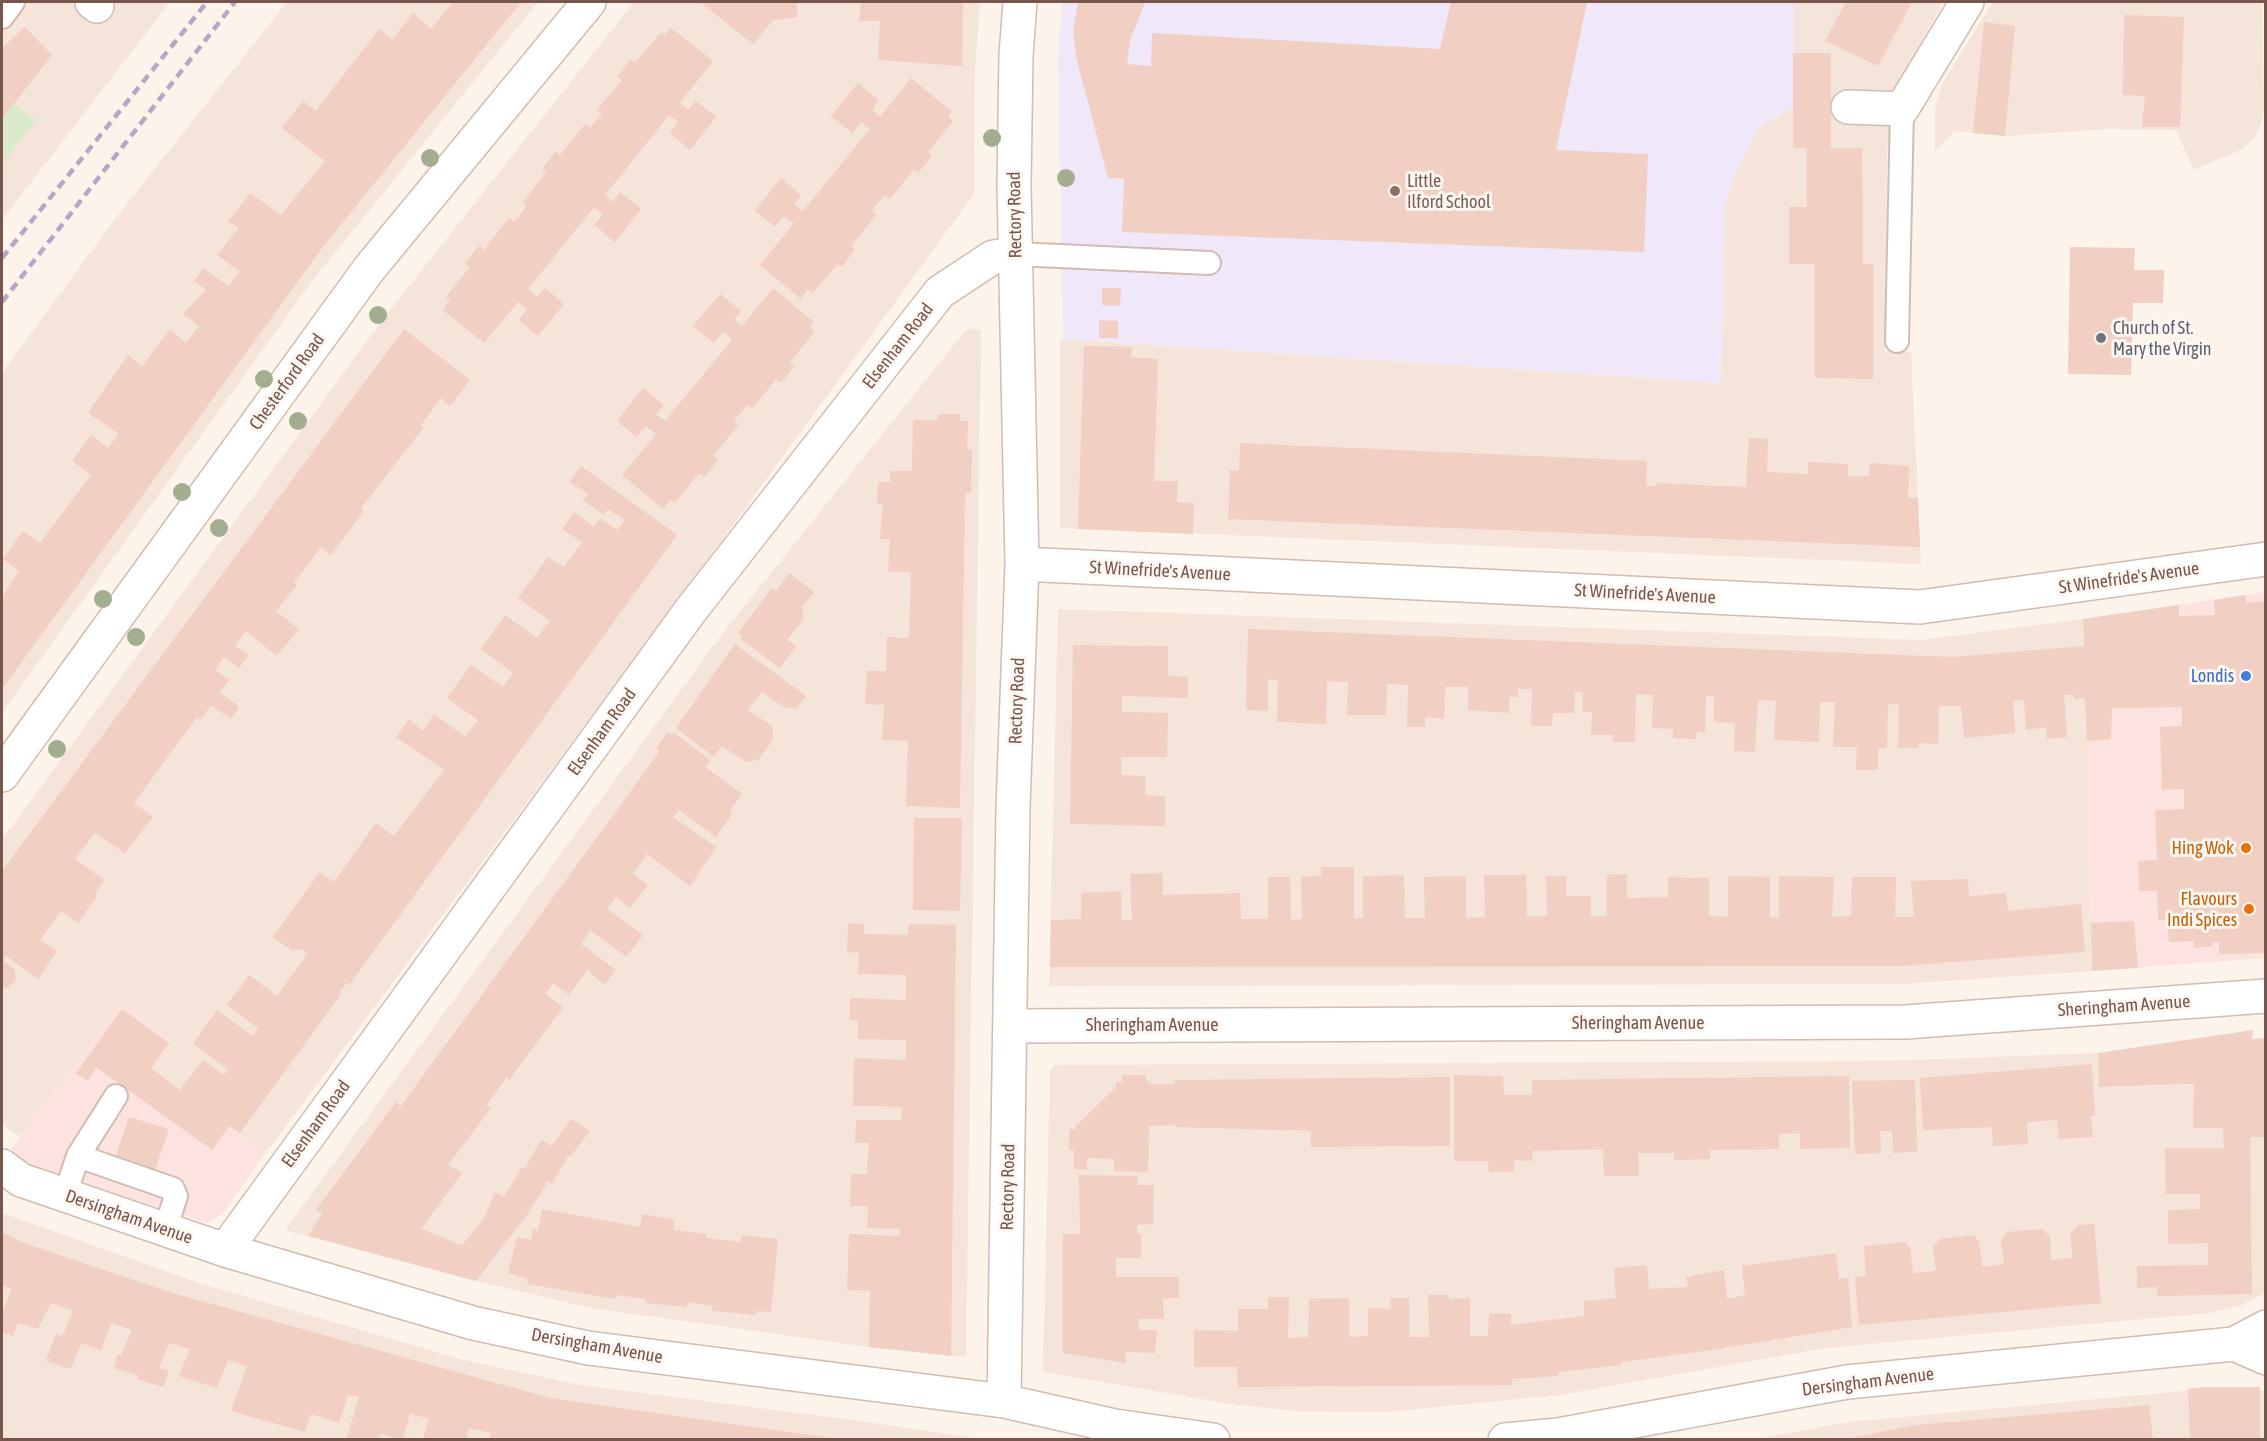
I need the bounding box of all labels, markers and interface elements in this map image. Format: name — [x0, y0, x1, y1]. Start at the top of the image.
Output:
place label: Little Ilford School — [1407, 170, 1491, 213]
street label: Rectory Road — [1003, 171, 1027, 259]
marker: Little Ilford School — [1388, 184, 1402, 198]
street label: Elsenham Road — [858, 299, 938, 393]
place label: Church of St. Mary the Virgin — [2113, 317, 2212, 360]
street label: Chesterford Road — [245, 330, 329, 434]
marker: Church of St. Mary the Virgin — [2094, 331, 2108, 345]
street label: St Winefride's Avenue — [1089, 557, 1231, 585]
street label: St Winefride's Avenue — [2057, 557, 2201, 599]
street label: St Winefride's Avenue — [1574, 580, 1716, 608]
street label: Rectory Road — [1005, 657, 1029, 745]
place label: Londis — [2191, 665, 2234, 687]
marker: Londis — [2239, 669, 2253, 683]
street label: Elsenham Road — [563, 684, 641, 780]
place label: Hing Wok — [2172, 837, 2234, 859]
marker: Hing Wok — [2239, 841, 2253, 855]
place label: Flavours Indi Spices — [2167, 888, 2237, 930]
marker: Flavours Indi Spices — [2242, 902, 2256, 916]
street label: Sheringham Avenue — [2057, 991, 2191, 1021]
street label: Sheringham Avenue — [1572, 1012, 1704, 1034]
street label: Sheringham Avenue — [1086, 1014, 1218, 1036]
street label: Elsenham Road — [277, 1076, 355, 1172]
street label: Rectory Road — [996, 1143, 1020, 1231]
street label: Dersingham Avenue — [63, 1185, 195, 1249]
street label: Dersingham Avenue — [530, 1324, 664, 1368]
street label: Dersingham Avenue — [1801, 1363, 1935, 1401]

